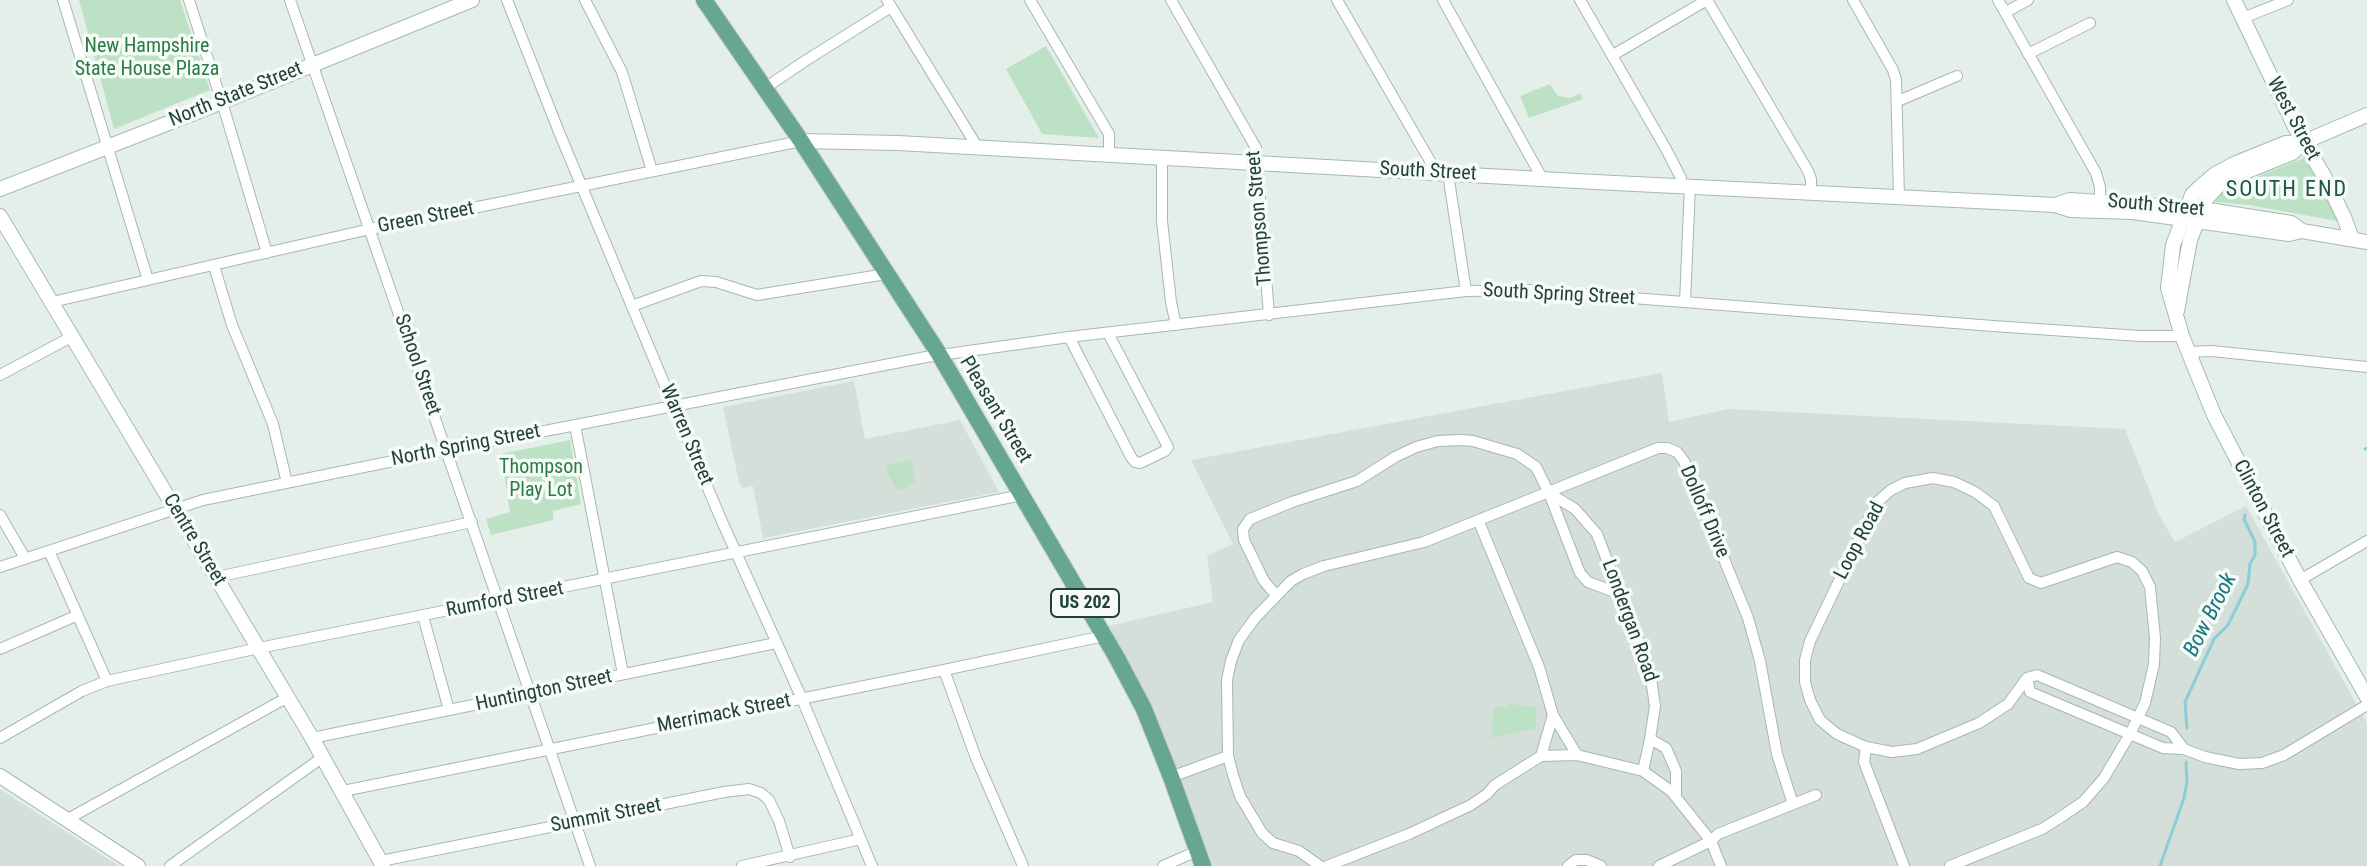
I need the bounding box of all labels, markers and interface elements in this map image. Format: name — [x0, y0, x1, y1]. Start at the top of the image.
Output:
park label: New Hampshire State House Plaza — [75, 35, 219, 82]
street label: North State Street — [166, 57, 306, 133]
street label: West Street — [2261, 73, 2325, 165]
street label: Thompson Street — [1242, 150, 1278, 286]
street label: South Street — [1379, 157, 1477, 187]
district label: SOUTH END — [2226, 177, 2348, 203]
street label: South Street — [2107, 190, 2205, 222]
street label: Green Street — [376, 197, 476, 239]
street label: South Spring Street — [1482, 279, 1636, 311]
street label: School Street — [388, 311, 446, 419]
street label: Pleasant Street — [954, 352, 1036, 468]
street label: Warren Street — [654, 381, 718, 489]
street label: North Spring Street — [390, 420, 542, 472]
park label: Thompson Play Lot — [499, 456, 583, 503]
street label: Clinton Street — [2227, 456, 2299, 562]
street label: Dolloff Drive — [1674, 462, 1734, 562]
street label: Centre Street — [157, 490, 231, 590]
street label: Loop Road — [1830, 498, 1890, 584]
street label: Londergan Road — [1596, 557, 1662, 685]
water label: Bow Brook — [2179, 569, 2243, 661]
street label: Rumford Street — [444, 577, 566, 623]
road number: US 202 — [1051, 589, 1119, 617]
street label: Huntington Street — [474, 665, 614, 717]
street label: Merrimack Street — [655, 689, 793, 739]
street label: Summit Street — [549, 794, 663, 838]

